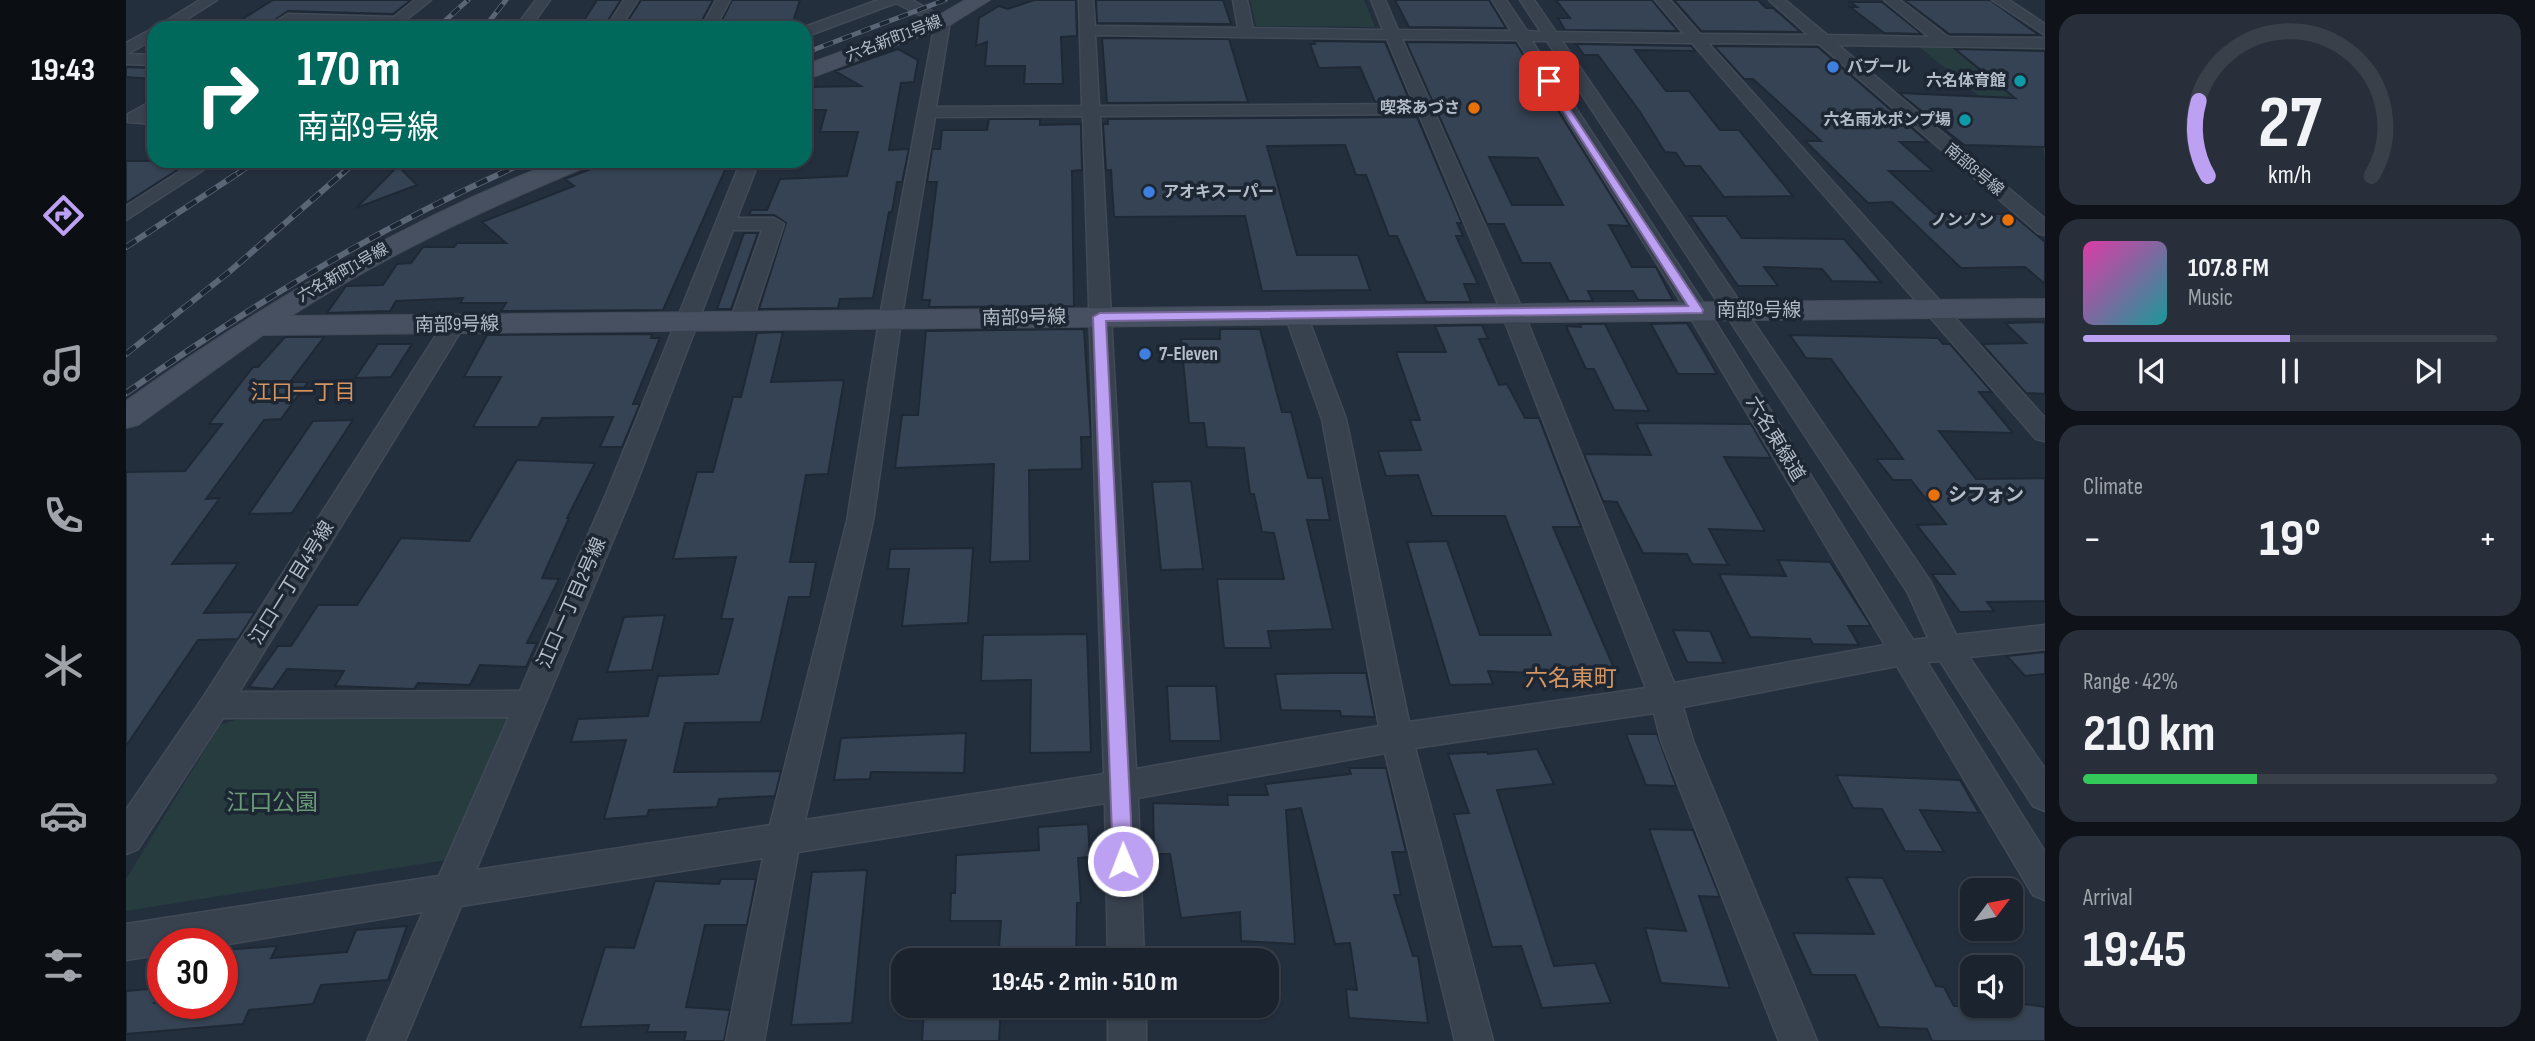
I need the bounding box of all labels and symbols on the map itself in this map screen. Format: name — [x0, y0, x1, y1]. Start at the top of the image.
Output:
street label: 六名新町1号線 — [843, 12, 945, 66]
pin — [1519, 51, 1579, 111]
place label: バプール — [1847, 58, 1911, 77]
marker: バプール — [1825, 59, 1841, 75]
place label: 六名体育館 — [1926, 72, 2006, 91]
marker: 六名体育館 — [2012, 73, 2028, 89]
place label: 喫茶あづさ — [1380, 99, 1460, 118]
marker: 喫茶あづさ — [1466, 100, 1482, 116]
place label: 六名雨水ポンプ場 — [1823, 111, 1951, 130]
marker: 六名雨水ポンプ場 — [1957, 112, 1973, 128]
street label: 南部8号線 — [1941, 140, 2007, 200]
place label: アオキスーパー — [1163, 183, 1274, 202]
marker: アオキスーパー — [1141, 184, 1157, 200]
place label: ノンノン — [1931, 211, 1994, 230]
marker: ノンノン — [2000, 212, 2016, 228]
street label: 六名新町1号線 — [294, 239, 392, 307]
street label: 南部9号線 — [1717, 299, 1801, 322]
street label: 南部9号線 — [982, 306, 1066, 330]
street label: 南部9号線 — [415, 313, 499, 337]
place label: 7-Eleven — [1159, 343, 1218, 366]
marker: 7-Eleven — [1137, 346, 1153, 362]
district label: 江口一丁目 — [251, 380, 356, 405]
street label: 六名東緑道 — [1741, 392, 1809, 486]
place label: シフォン — [1948, 484, 2024, 507]
marker: シフォン — [1926, 487, 1942, 503]
street label: 江口一丁目4号線 — [245, 517, 339, 649]
street label: 江口一丁目2号線 — [533, 534, 611, 672]
district label: 六名東町 — [1525, 665, 1617, 693]
park label: 江口公園 — [226, 789, 318, 817]
position arrow — [1086, 824, 1160, 898]
north arrow — [1960, 878, 2023, 942]
speed limit sign: 30 — [147, 928, 238, 1019]

